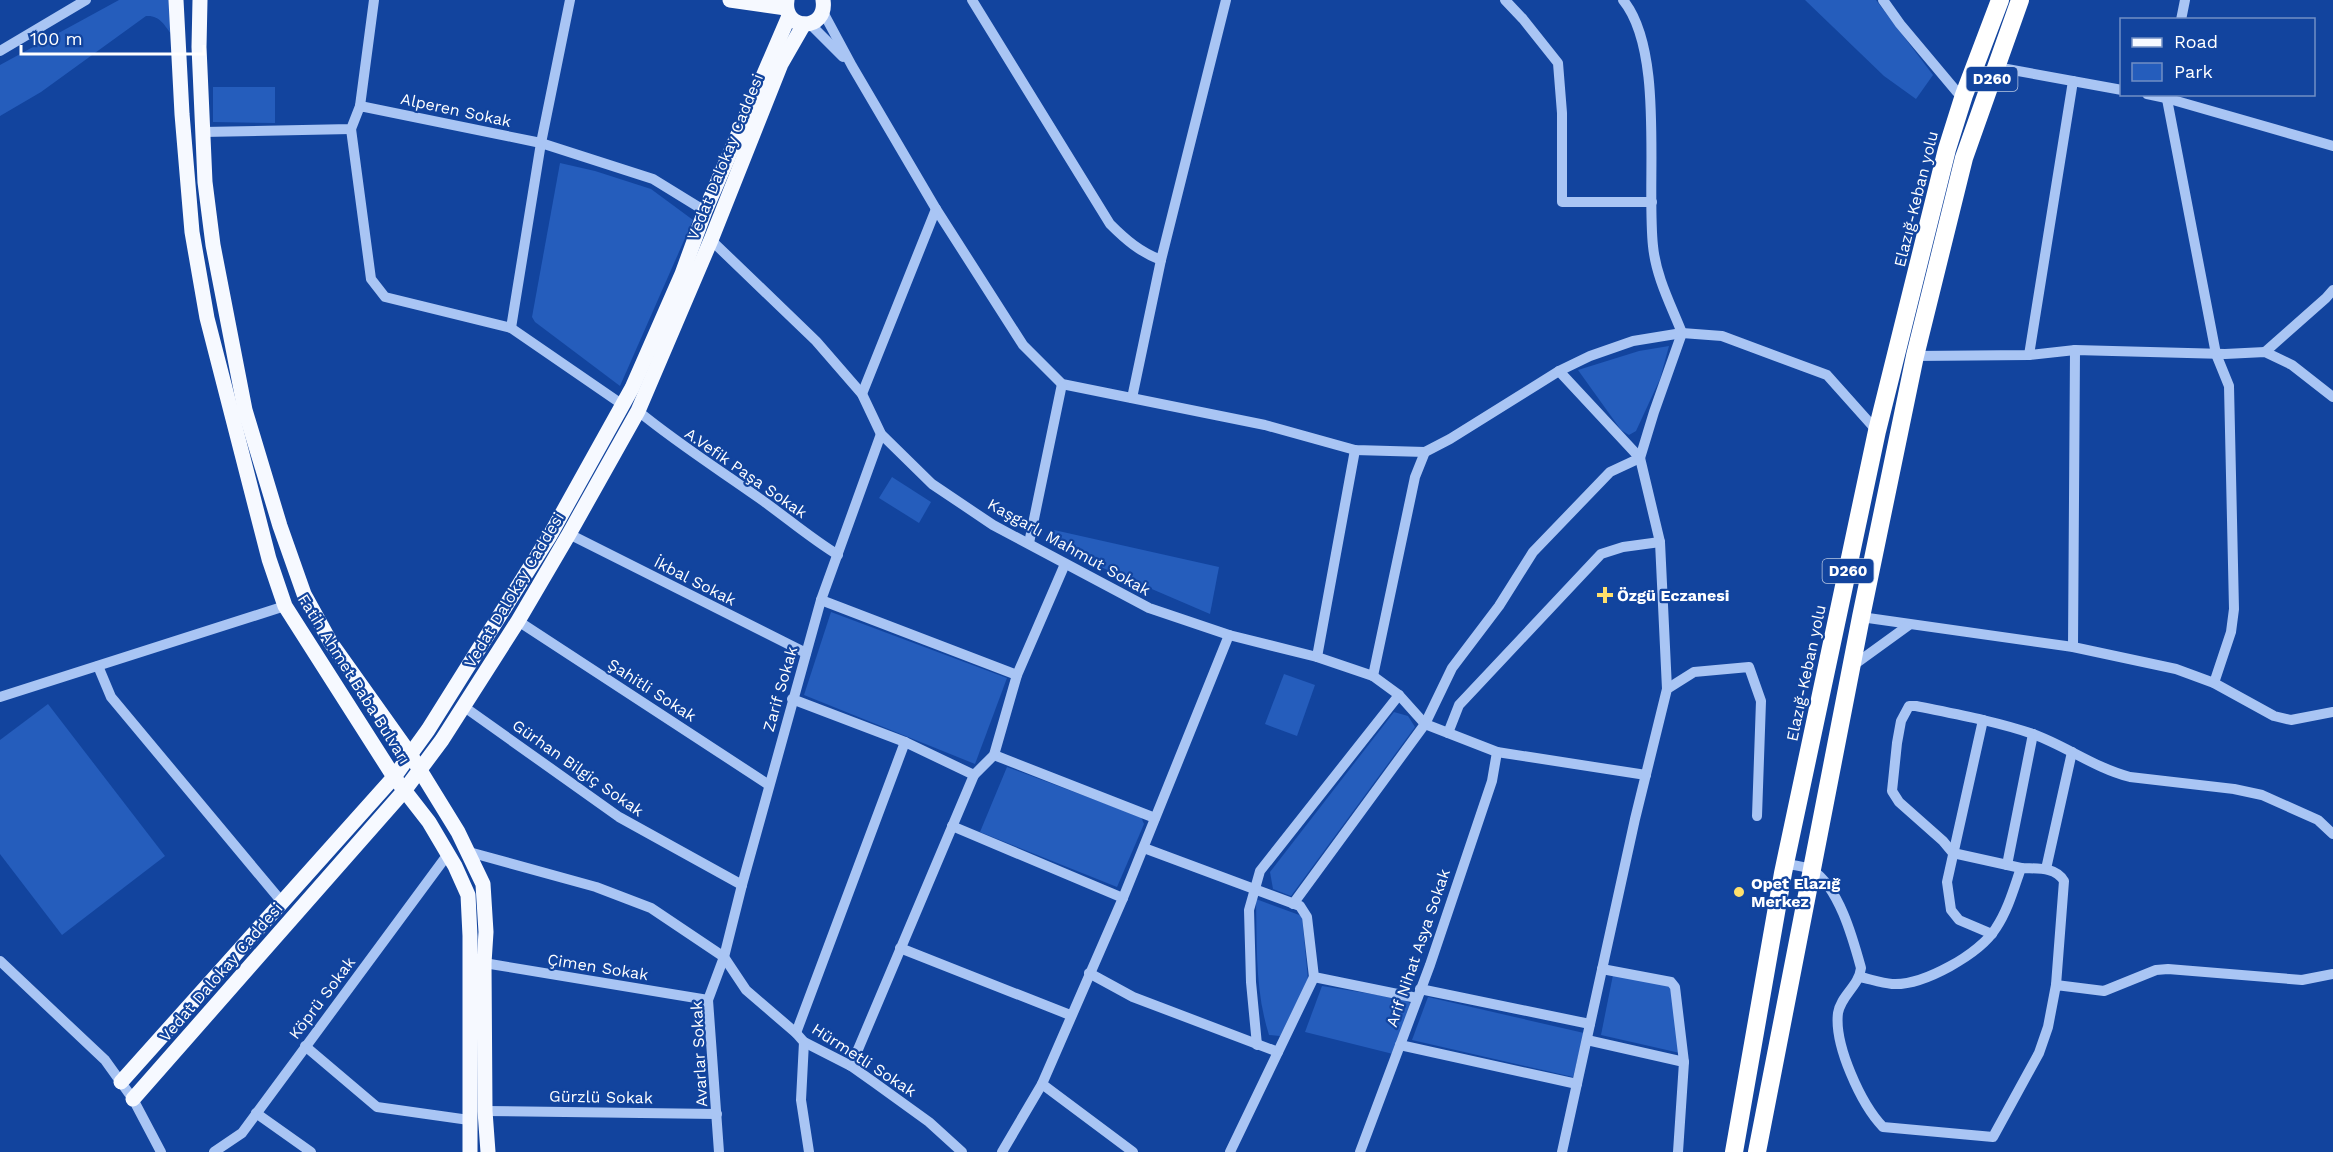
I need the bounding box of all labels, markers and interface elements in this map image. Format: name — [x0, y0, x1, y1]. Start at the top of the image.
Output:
scale bar — [21, 18, 204, 56]
legend — [2120, 18, 2315, 96]
text: 100 m — [30, 28, 83, 49]
text: Road — [2174, 31, 2218, 52]
text: Park — [2174, 61, 2213, 82]
road number: D260 — [1966, 67, 2018, 91]
street label: Vedat Dalokay Caddesi — [683, 71, 767, 243]
street label: Alperen Sokak — [399, 89, 513, 131]
street label: Elazığ-Keban yolu — [1890, 129, 1942, 269]
street label: A.Vefik Paşa Sokak — [681, 424, 811, 522]
street label: Kaşgarlı Mahmut Sokak — [984, 494, 1154, 600]
street label: Vedat Dalokay Caddesi — [460, 509, 568, 671]
street label: İkbal Sokak — [651, 552, 739, 610]
road number: D260 — [1822, 559, 1874, 583]
place label: Özgü Eczanesi — [1617, 586, 1729, 605]
marker: Özgü Eczanesi — [1598, 588, 1612, 602]
street label: Fatih Ahmet Baba Bulvarı — [294, 591, 414, 767]
street label: Elazığ-Keban yolu — [1782, 603, 1830, 743]
street label: Zarif Sokak — [759, 644, 801, 734]
street label: Şahitli Sokak — [604, 654, 700, 726]
street label: Gürhan Bilgiç Sokak — [509, 715, 647, 821]
street label: Arif Nihat Asya Sokak — [1382, 866, 1454, 1030]
place label: Opet Elazığ Merkez — [1751, 874, 1841, 911]
marker: Opet Elazığ Merkez — [1732, 885, 1746, 899]
street label: Vedat Dalokay Caddesi — [156, 899, 286, 1045]
street label: Çimen Sokak — [546, 950, 650, 984]
street label: Köprü Sokak — [285, 953, 359, 1043]
street label: Avarlar Sokak — [687, 1000, 711, 1108]
street label: Hürmetli Sokak — [808, 1019, 920, 1101]
street label: Gürzlü Sokak — [549, 1087, 653, 1107]

